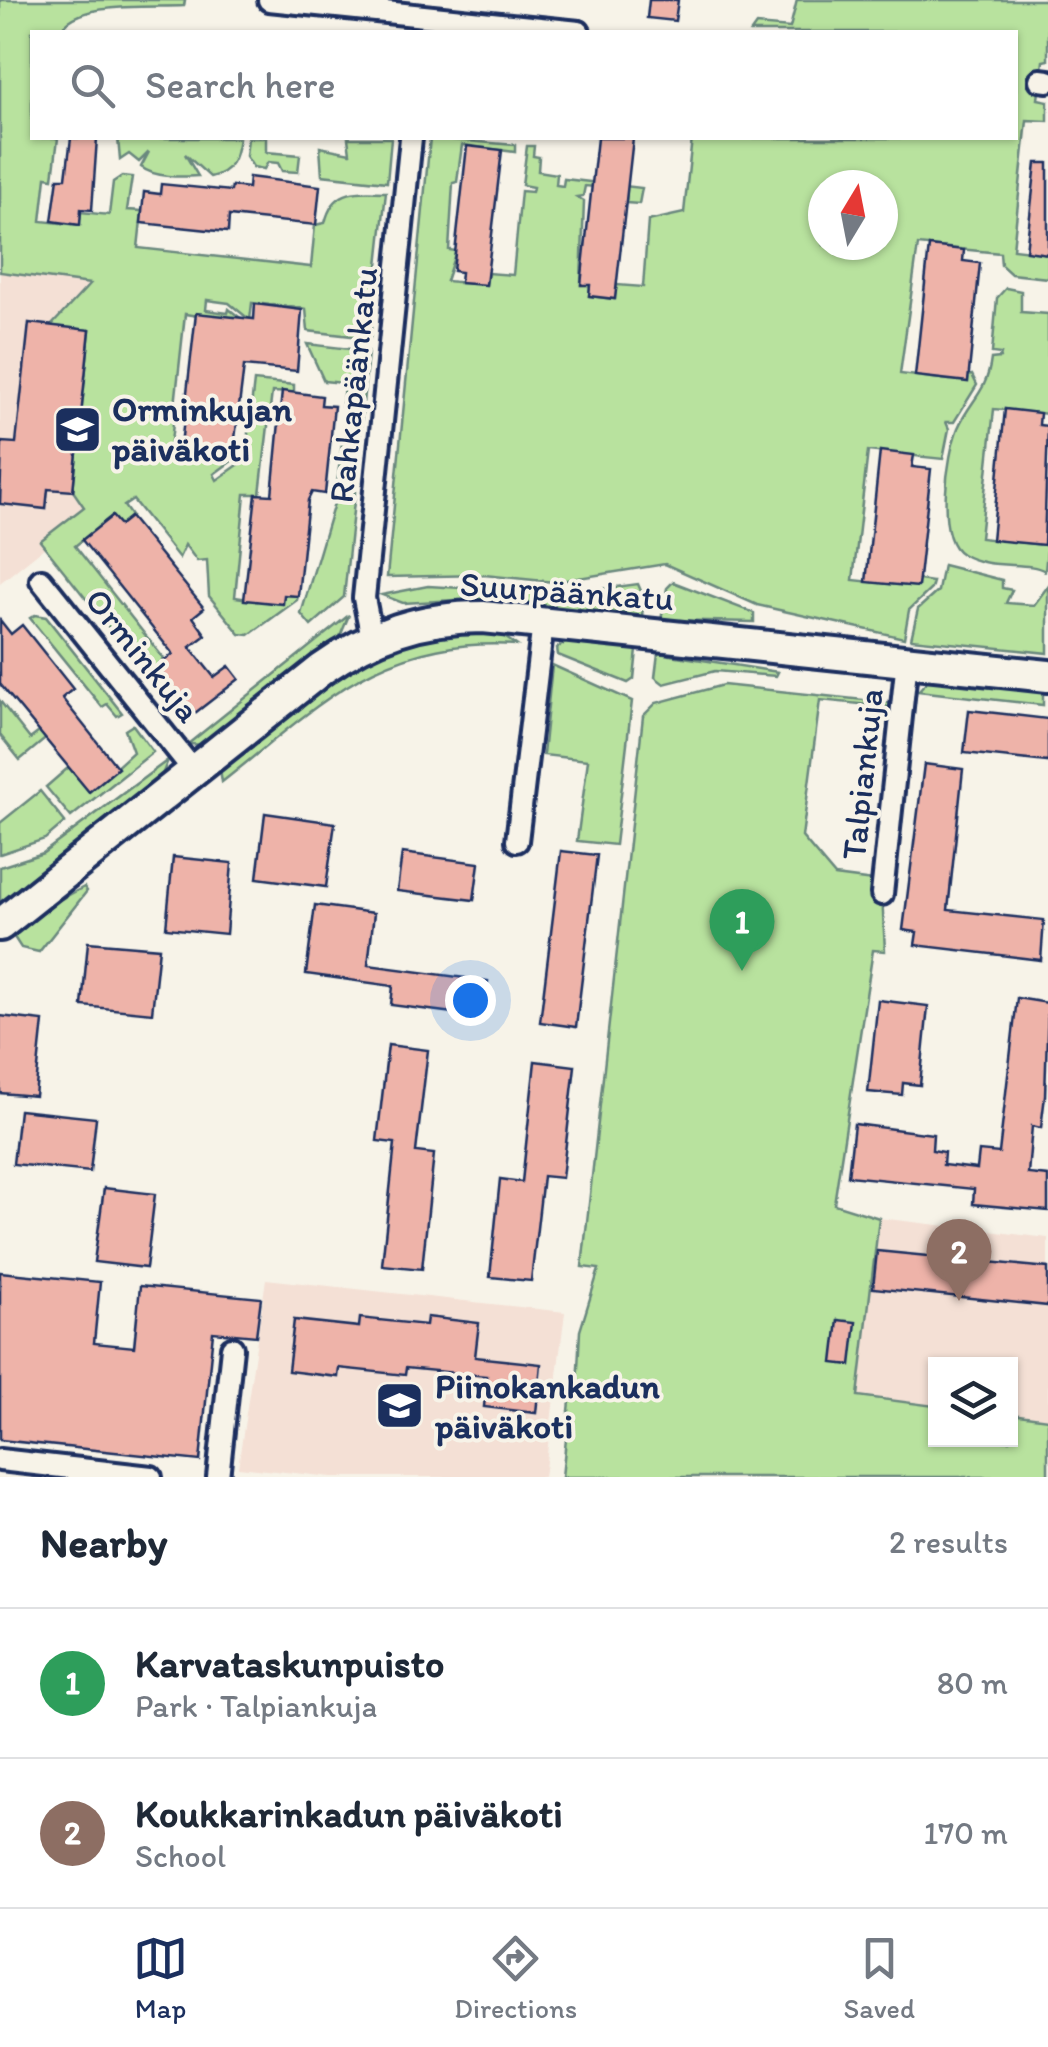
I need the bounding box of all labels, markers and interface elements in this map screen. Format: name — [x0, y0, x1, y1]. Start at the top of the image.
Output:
search box — [30, 30, 1018, 140]
icon: search — [65, 58, 120, 113]
text: Search here — [145, 62, 336, 108]
north arrow — [808, 170, 898, 260]
street label: Rahkapäänkatu — [320, 265, 386, 505]
place label: Orminkujan päiväkoti — [111, 388, 292, 470]
school or university icon: Orminkujan päiväkoti — [51, 403, 103, 455]
street label: Suurpäänkatu — [459, 563, 675, 619]
street label: Orminkuja — [76, 580, 210, 730]
street label: Talpiankuja — [832, 686, 892, 862]
pin: 1 — [710, 888, 774, 971]
your location — [445, 975, 496, 1026]
pin: 2 — [926, 1218, 992, 1301]
map controls — [928, 1357, 1018, 1447]
button: layers — [928, 1357, 1018, 1447]
place label: Piinokankadun päiväkoti — [434, 1365, 660, 1447]
school or university icon: Piinokankadun päiväkoti — [374, 1380, 426, 1432]
text: Nearby — [40, 1517, 167, 1568]
text: 2 results — [889, 1523, 1008, 1561]
text: Karvataskunpuisto — [135, 1641, 444, 1687]
text: 1 — [65, 1664, 80, 1702]
text: 80 m — [937, 1664, 1008, 1702]
text: Park · Talpiankuja — [135, 1687, 377, 1725]
text: Koukkarinkadun päiväkoti — [135, 1791, 563, 1837]
text: 2 — [64, 1814, 81, 1852]
text: 170 m — [923, 1814, 1008, 1852]
text: School — [135, 1837, 226, 1875]
tab: Map — [133, 1931, 188, 2025]
tab: Directions — [454, 1931, 577, 2025]
tab: Saved — [843, 1931, 915, 2025]

